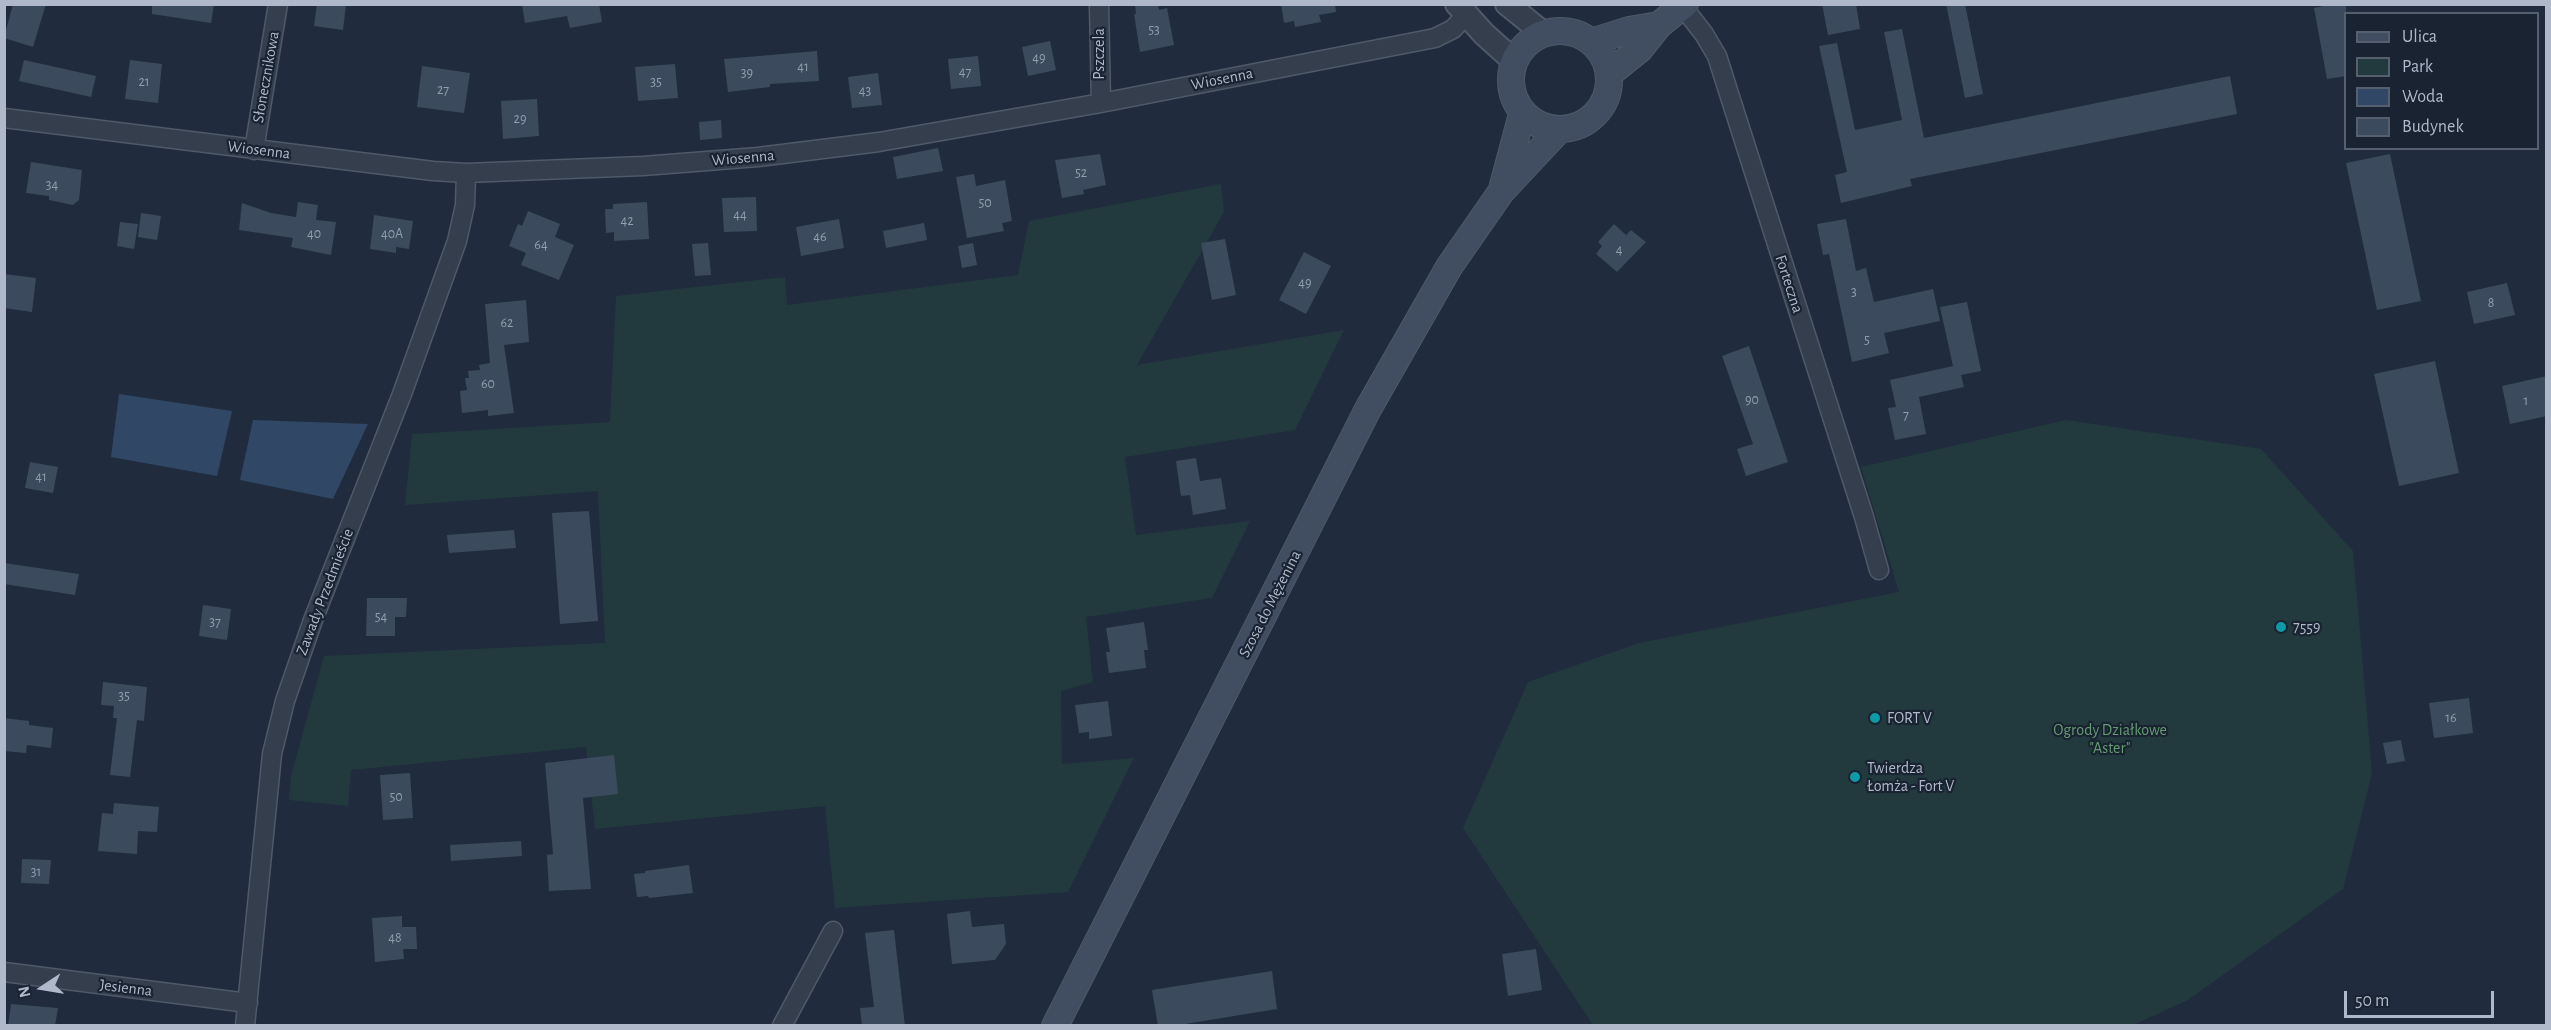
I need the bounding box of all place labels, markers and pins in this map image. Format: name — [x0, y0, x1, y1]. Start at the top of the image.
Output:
place label: 7559 — [2293, 617, 2321, 637]
marker: 7559 — [2274, 620, 2288, 634]
place label: FORT V — [1887, 708, 1932, 728]
marker: FORT V — [1868, 711, 1882, 725]
place label: Twierdza Łomża - Fort V — [1867, 758, 1954, 796]
marker: Twierdza Łomża - Fort V — [1848, 770, 1862, 784]

